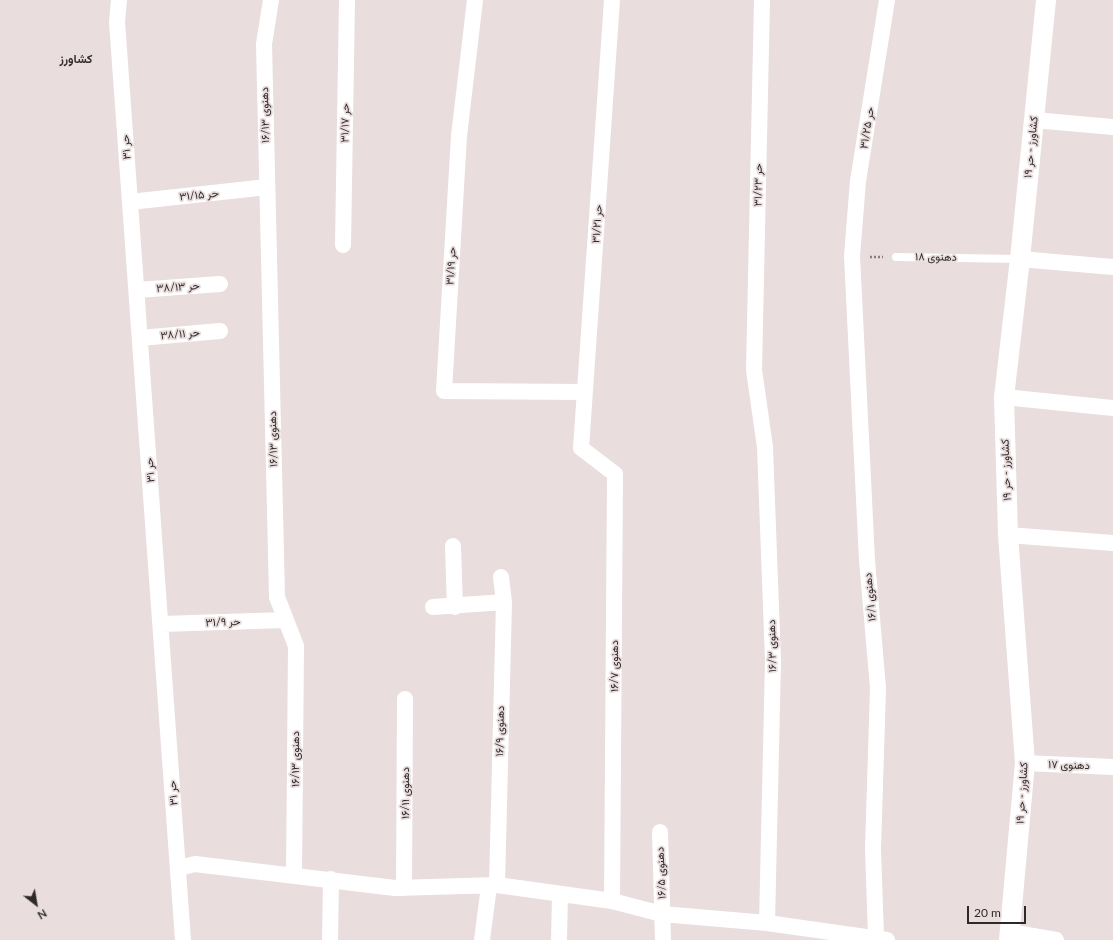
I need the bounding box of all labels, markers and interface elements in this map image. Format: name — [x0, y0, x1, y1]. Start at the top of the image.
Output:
district label: کشاورز — [60, 52, 92, 66]
street label: دهنوی ۱۶/۱۳ — [258, 87, 272, 143]
street label: حر ۳۱/۱۷ — [338, 103, 352, 143]
street label: حر ۳۱/۲۵ — [857, 106, 877, 150]
street label: کشاورز - حر ۱۹ — [1021, 116, 1041, 178]
street label: حر ۳۱ — [119, 134, 133, 160]
street label: حر ۳۱/۲۳ — [751, 163, 765, 207]
street label: حر ۳۱/۱۵ — [179, 186, 219, 204]
street label: حر ۳۱/۲۱ — [589, 204, 605, 244]
street label: حر ۳۱/۱۹ — [443, 246, 459, 286]
street label: دهنوی ۱۸ — [915, 250, 957, 264]
street label: حر ۳۸/۱۳ — [156, 279, 200, 295]
street label: حر ۳۸/۱۱ — [160, 326, 200, 342]
street label: دهنوی ۱۶/۱۳ — [266, 411, 280, 467]
street label: کشاورز - حر ۱۹ — [998, 439, 1014, 501]
street label: حر ۳۱ — [143, 457, 157, 483]
street label: دهنوی ۱۶/۱ — [861, 572, 879, 622]
street label: حر ۳۱/۹ — [205, 615, 241, 629]
street label: دهنوی ۱۶/۳ — [765, 619, 779, 673]
street label: دهنوی ۱۶/۷ — [607, 640, 621, 692]
street label: دهنوی ۱۶/۹ — [493, 705, 507, 757]
street label: دهنوی ۱۶/۱۳ — [288, 731, 302, 787]
street label: دهنوی ۱۷ — [1048, 758, 1090, 772]
street label: کشاورز - حر ۱۹ — [1013, 762, 1031, 824]
street label: دهنوی ۱۶/۱۱ — [398, 767, 412, 819]
street label: حر ۳۱ — [166, 780, 180, 806]
street label: دهنوی ۱۶/۵ — [653, 847, 669, 899]
north arrow — [16, 884, 56, 924]
scale bar — [969, 898, 1028, 924]
text: 20 m — [974, 905, 1001, 920]
text: N — [35, 907, 49, 922]

